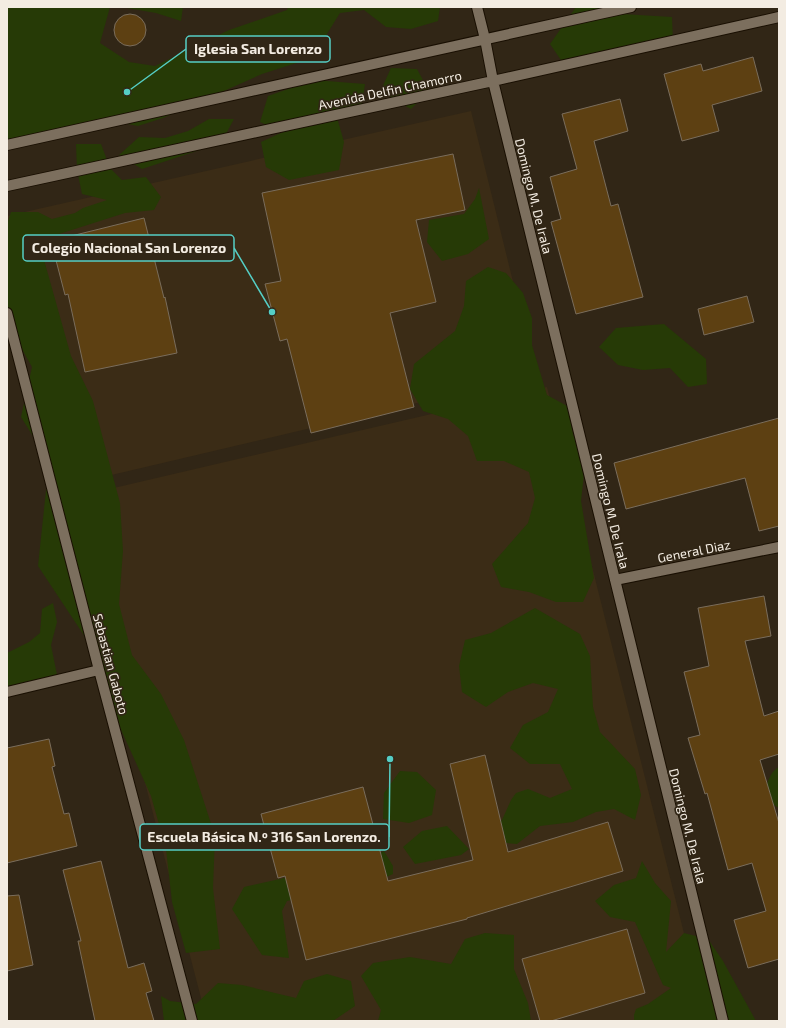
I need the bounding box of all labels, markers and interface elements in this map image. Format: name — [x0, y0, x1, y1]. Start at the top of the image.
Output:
callout: Iglesia San Lorenzo — [186, 36, 330, 62]
text: Iglesia San Lorenzo — [194, 40, 322, 57]
street label: Avenida Delfin Chamorro — [317, 67, 463, 113]
street label: Domingo M. De Irala — [512, 137, 556, 255]
callout: Colegio Nacional San Lorenzo — [23, 235, 234, 261]
text: Colegio Nacional San Lorenzo — [32, 239, 226, 256]
street label: Domingo M. De Irala — [589, 452, 633, 570]
street label: General Diaz — [656, 536, 732, 566]
street label: Sebastian Gaboto — [90, 612, 132, 716]
street label: Domingo M. De Irala — [666, 767, 710, 885]
callout: Escuela Básica N.º 316 San Lorenzo. — [140, 824, 389, 850]
text: Escuela Básica N.º 316 San Lorenzo. — [147, 828, 381, 845]

